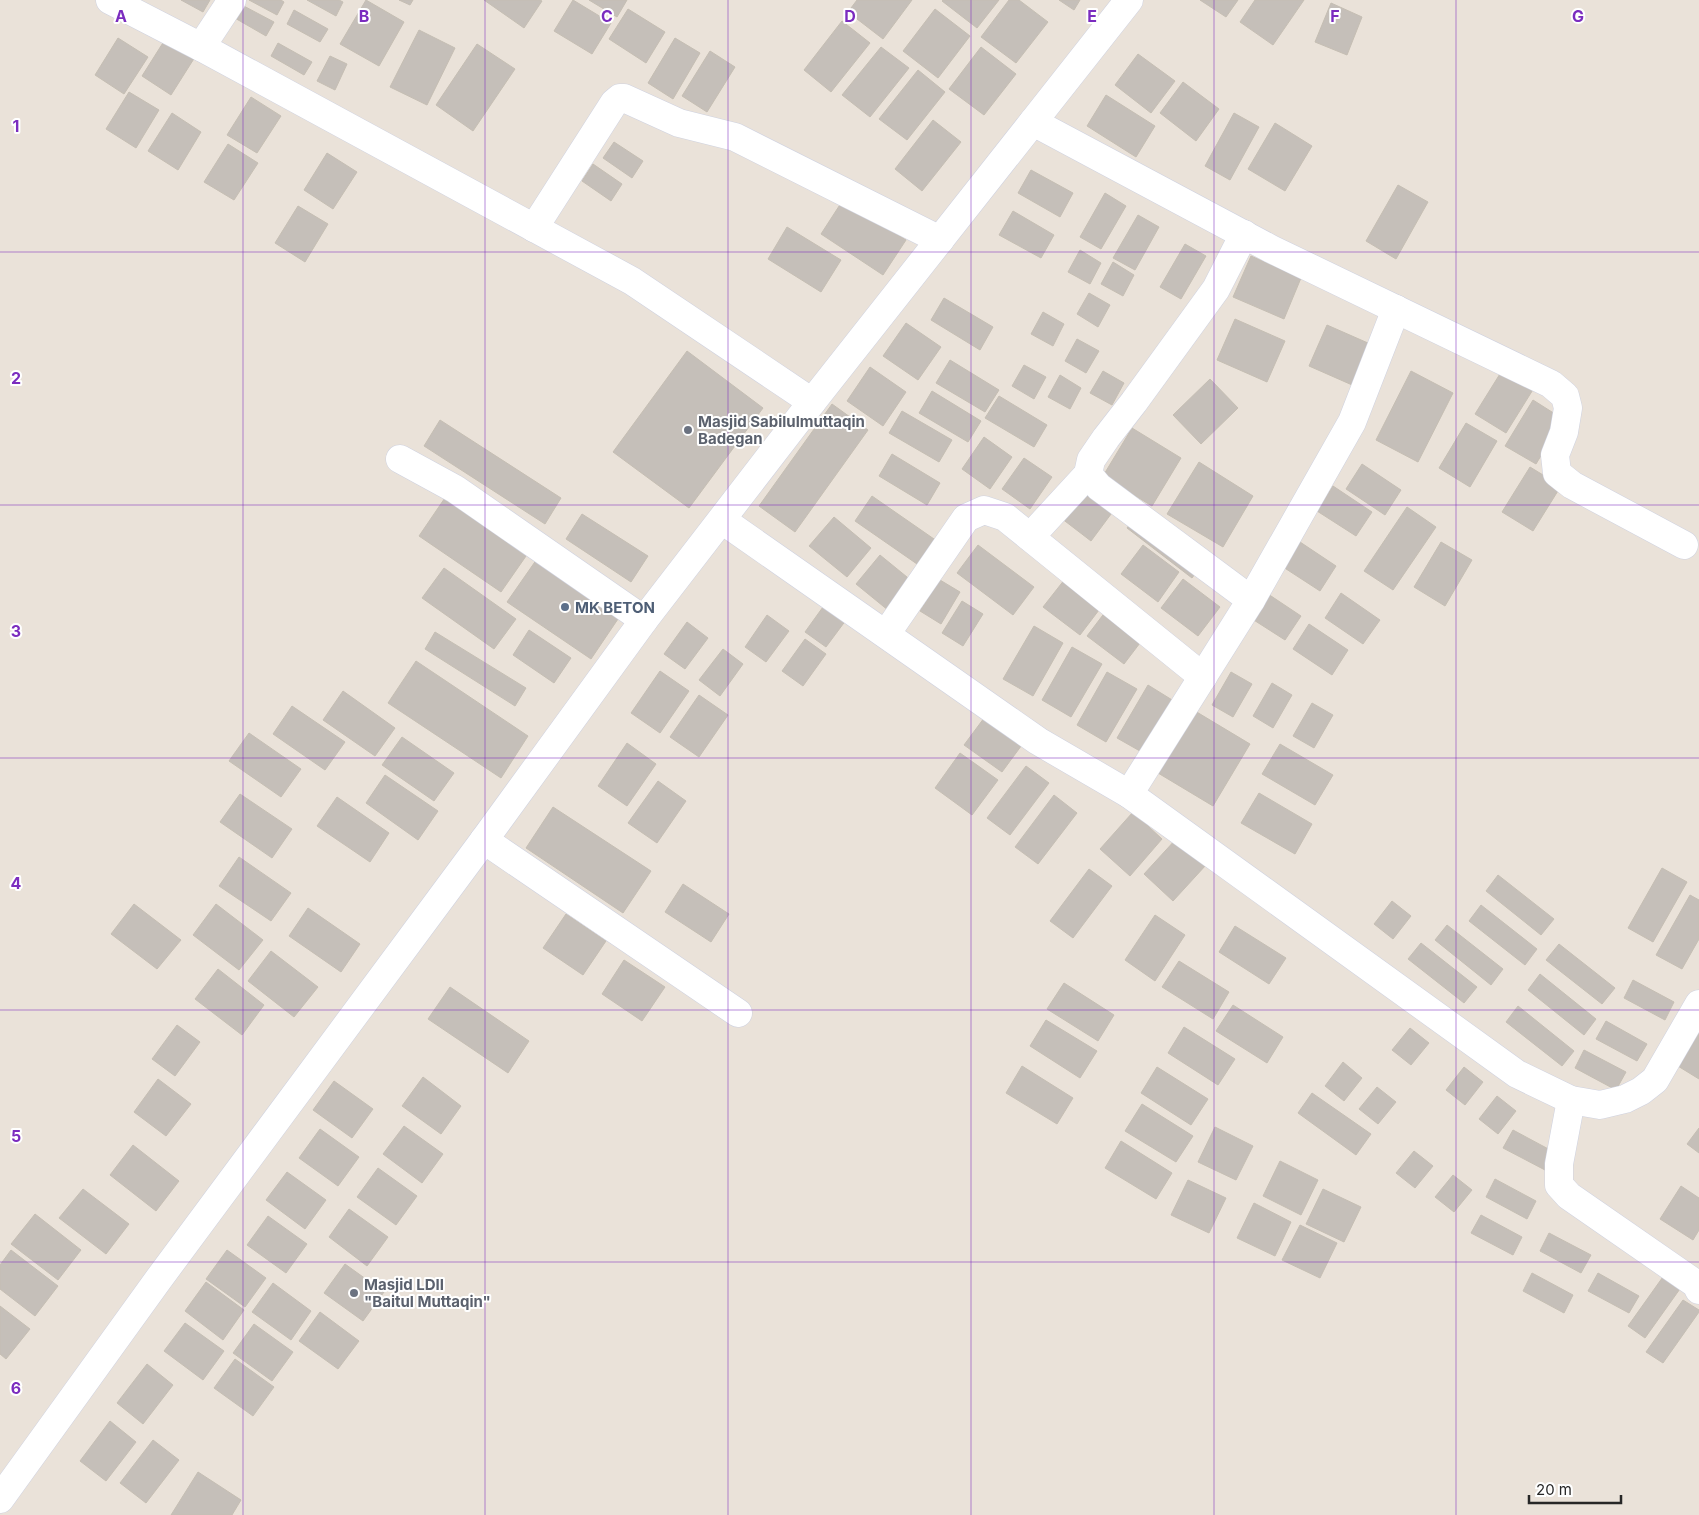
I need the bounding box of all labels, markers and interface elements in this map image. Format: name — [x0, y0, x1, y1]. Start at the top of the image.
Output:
text: A — [115, 6, 127, 26]
text: B — [359, 6, 369, 26]
text: C — [601, 6, 613, 26]
text: D — [844, 6, 856, 26]
text: E — [1087, 6, 1097, 26]
text: F — [1330, 6, 1340, 26]
text: G — [1572, 6, 1584, 26]
text: 1 — [13, 116, 19, 136]
text: 2 — [11, 368, 21, 388]
place label: Masjid Sabilulmuttaqin Badegan — [698, 412, 865, 448]
marker: Masjid Sabilulmuttaqin Badegan — [682, 424, 694, 436]
place label: MK BETON — [575, 598, 655, 617]
marker: MK BETON — [559, 601, 571, 613]
text: 3 — [11, 621, 21, 641]
text: 4 — [11, 873, 22, 893]
text: 5 — [11, 1126, 21, 1146]
place label: Masjid LDII "Baitul Muttaqin" — [364, 1275, 491, 1311]
marker: Masjid LDII "Baitul Muttaqin" — [348, 1287, 360, 1299]
text: 6 — [11, 1378, 21, 1398]
scale bar — [1529, 1472, 1622, 1504]
text: 20 m — [1536, 1480, 1572, 1499]

